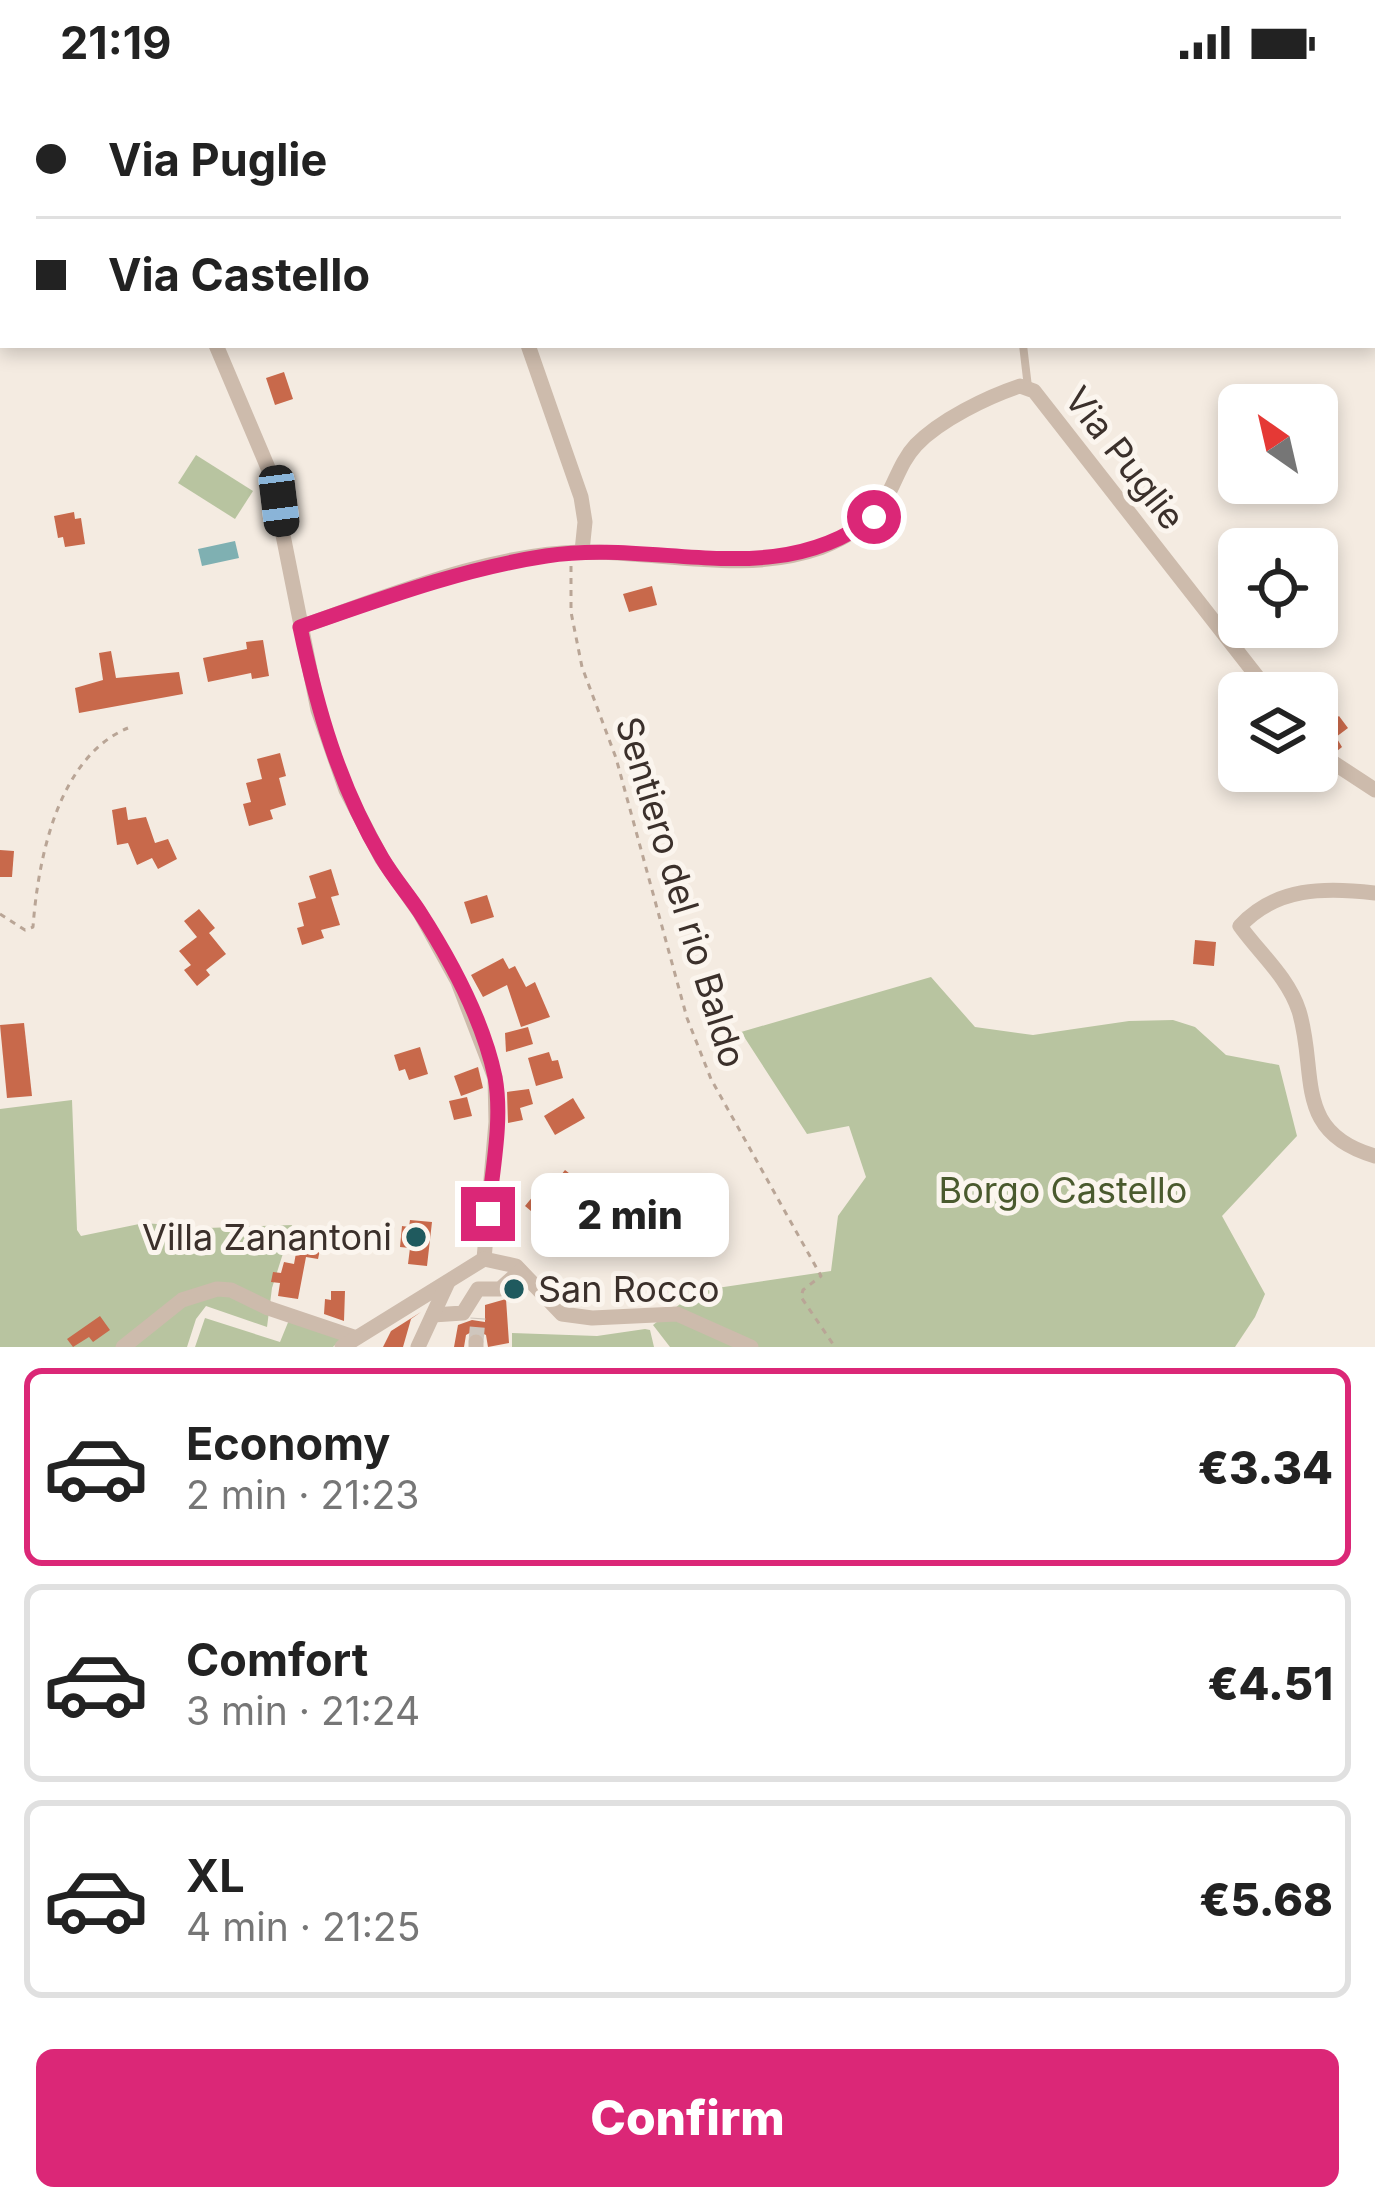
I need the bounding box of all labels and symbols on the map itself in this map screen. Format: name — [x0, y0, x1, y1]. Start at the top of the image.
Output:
street label: Via Puglie — [1056, 378, 1194, 538]
north arrow — [1218, 384, 1338, 504]
car — [257, 463, 301, 539]
route start — [847, 490, 901, 544]
street label: Sentiero del rio Baldo — [607, 711, 755, 1073]
park label: Borgo Castello — [939, 1168, 1187, 1212]
callout: 2 min — [530, 1172, 728, 1256]
route end — [461, 1187, 515, 1241]
place label: Villa Zanantoni — [142, 1215, 392, 1259]
marker: Villa Zanantoni — [403, 1224, 429, 1250]
place label: San Rocco — [538, 1267, 720, 1311]
marker: San Rocco — [501, 1276, 527, 1302]

